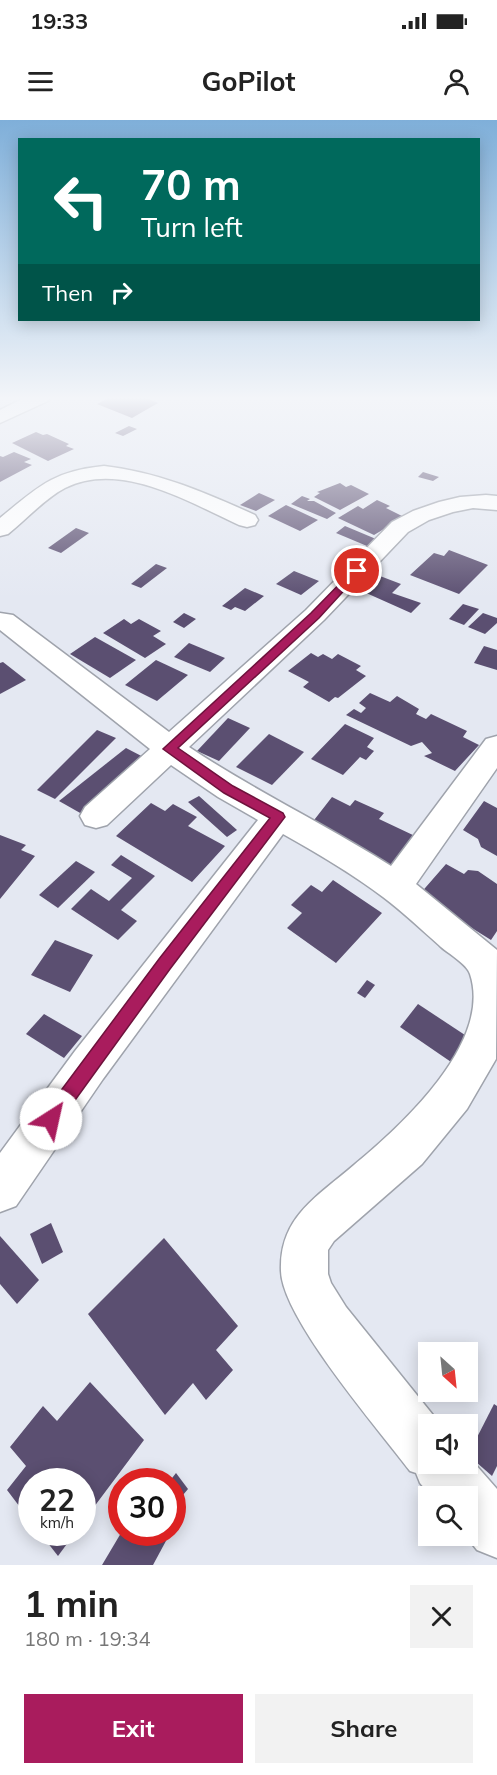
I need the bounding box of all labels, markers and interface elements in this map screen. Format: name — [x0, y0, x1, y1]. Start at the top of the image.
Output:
text: 19:33 — [30, 7, 88, 35]
text: GoPilot — [201, 64, 296, 98]
icon: menu — [24, 65, 57, 98]
icon: person — [440, 65, 473, 98]
text: 70 m — [141, 158, 241, 211]
icon: left — [42, 162, 120, 240]
text: Turn left — [141, 210, 243, 244]
icon: right — [105, 276, 138, 309]
text: Then — [42, 279, 93, 307]
pin — [331, 545, 382, 596]
icon: arrive — [340, 554, 373, 587]
position arrow — [19, 1087, 83, 1151]
north arrow — [418, 1342, 478, 1402]
map controls — [418, 1342, 478, 1546]
button: sound — [418, 1414, 478, 1474]
speed limit sign: 30 — [108, 1468, 186, 1546]
text: 22 — [39, 1481, 75, 1519]
button: search — [418, 1486, 478, 1546]
text: km/h — [40, 1513, 74, 1532]
text: 1 min — [24, 1581, 119, 1626]
button: close — [410, 1585, 473, 1648]
text: 180 m · 19:34 — [24, 1626, 150, 1651]
button: Exit — [24, 1694, 243, 1763]
button: Share — [255, 1694, 473, 1763]

